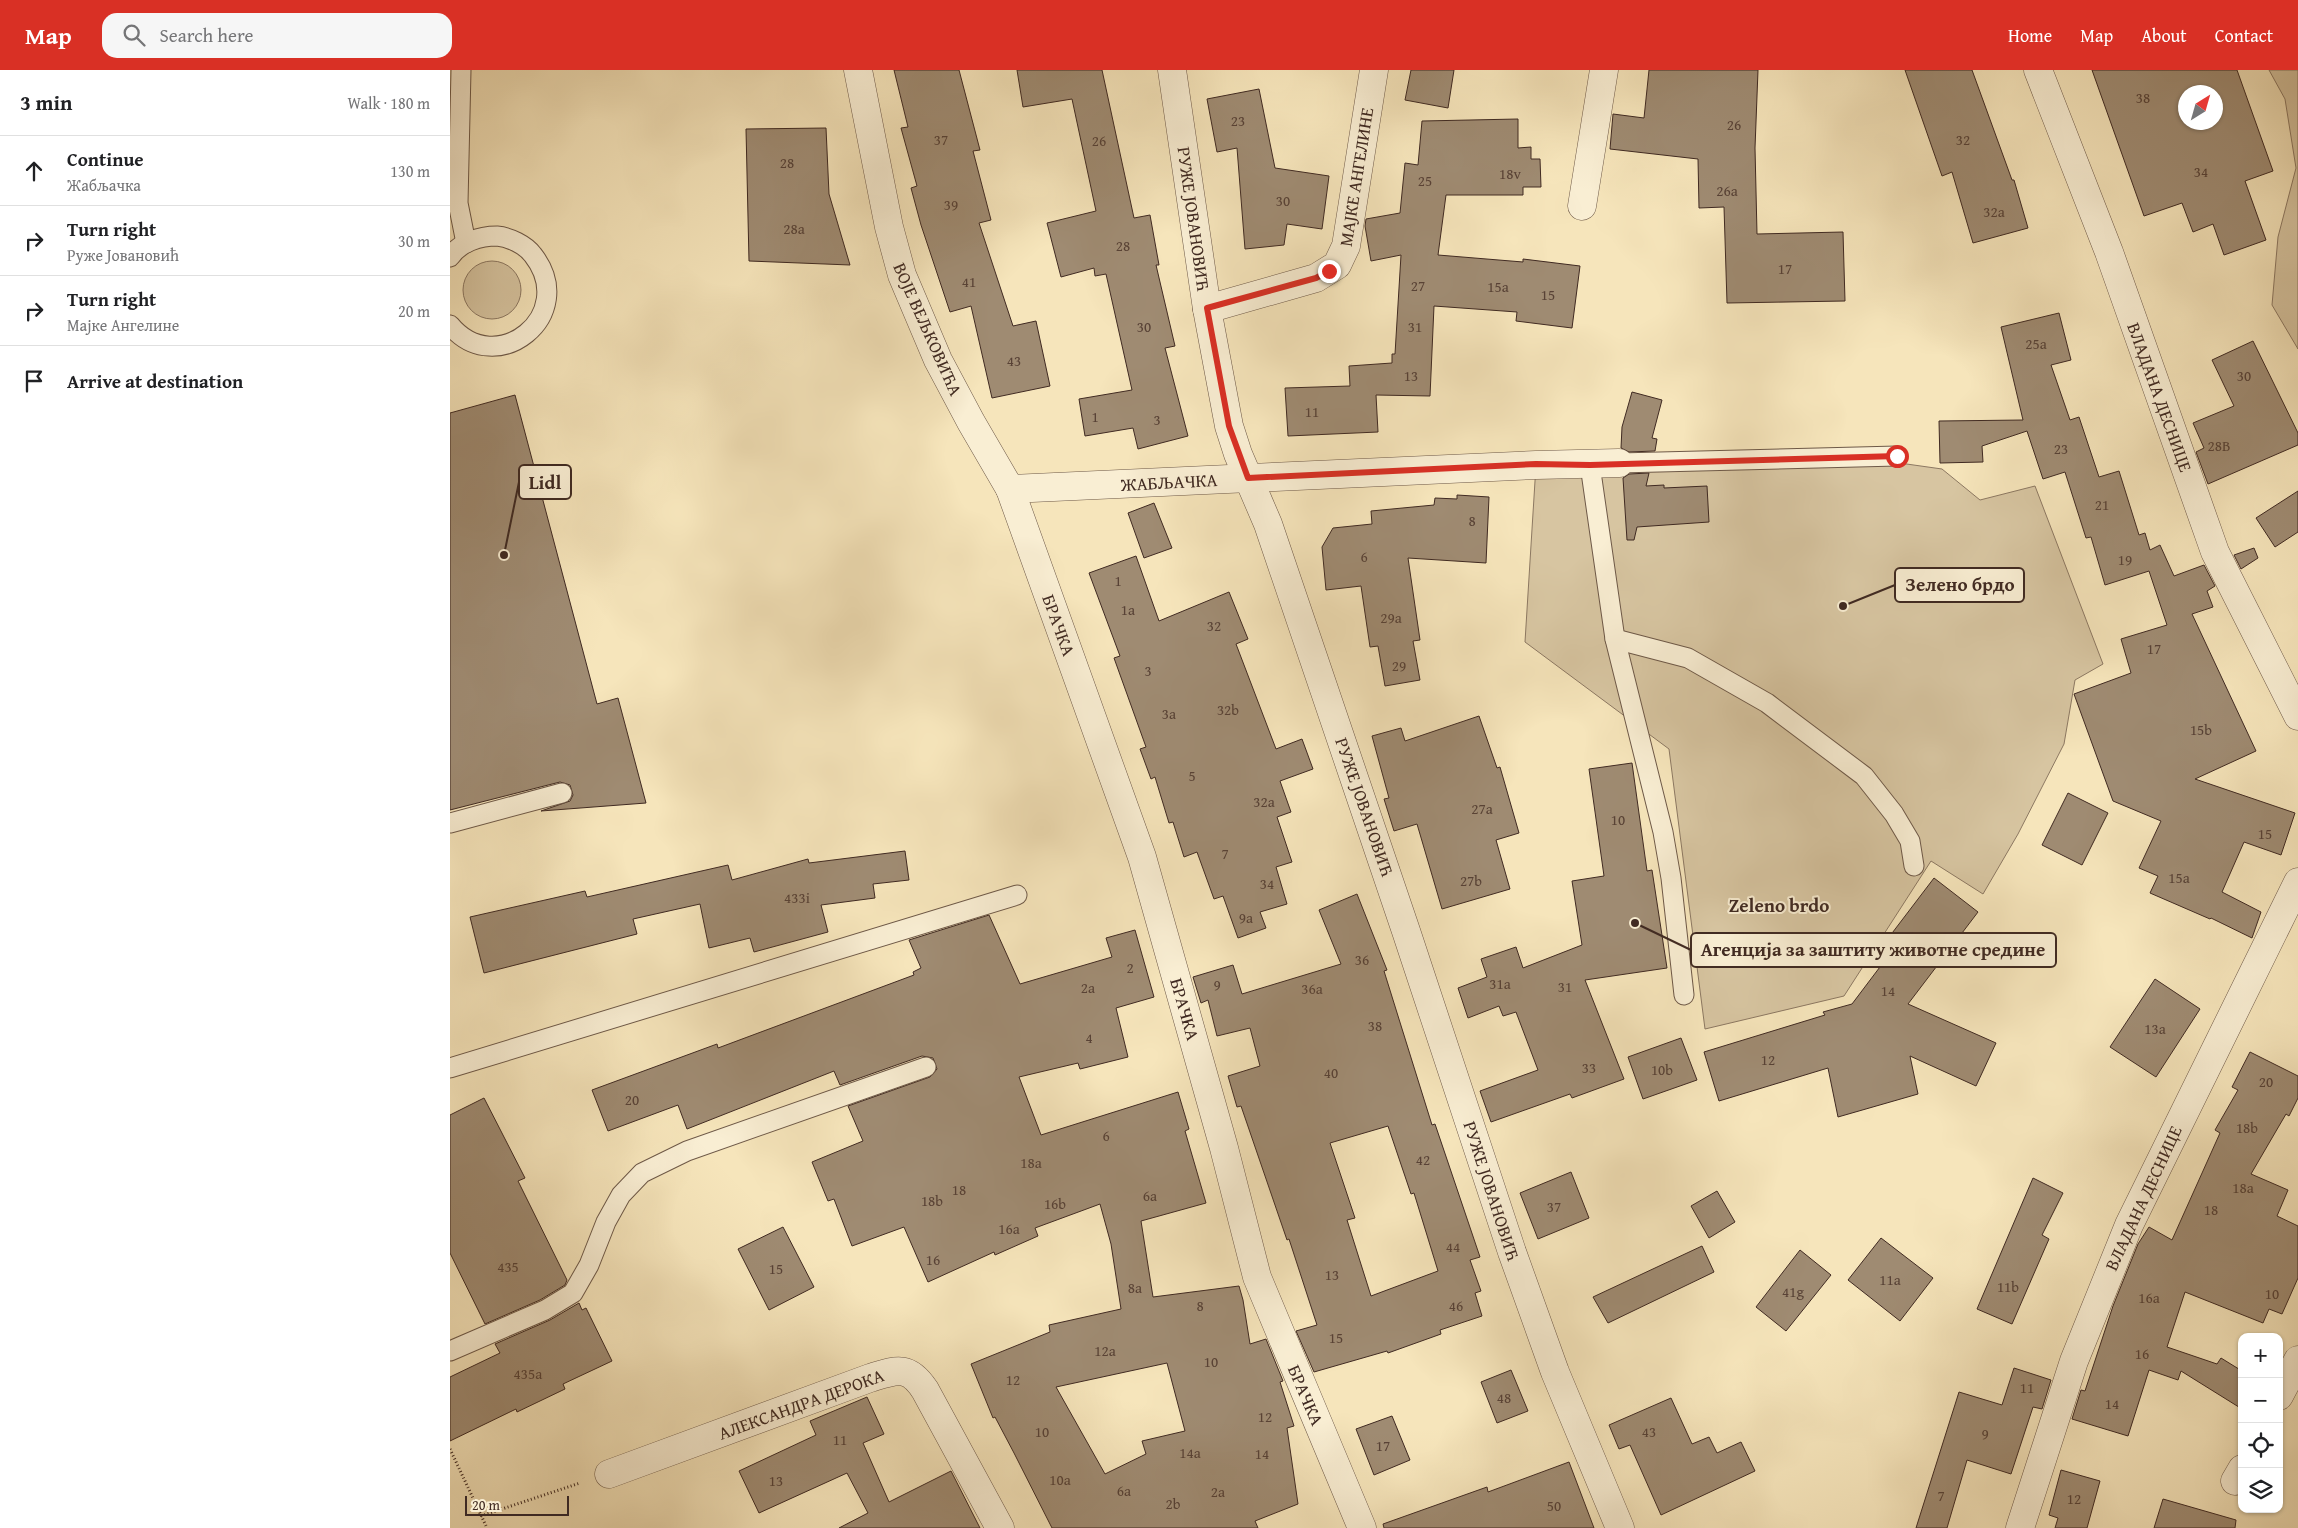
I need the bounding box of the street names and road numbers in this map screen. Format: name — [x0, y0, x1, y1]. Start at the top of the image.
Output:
street label: МАЈКЕ АНГЕЛИНЕ — [1332, 106, 1380, 248]
street label: РУЖЕ ЈОВАНОВИЋ — [1170, 145, 1218, 293]
street label: ВОЈЕ ВЕЉКОВИЋА — [886, 258, 970, 400]
street label: ВЛАДАНА ДЕСНИЦЕ — [2120, 319, 2200, 475]
street label: ЖАБЉАЧКА — [1119, 466, 1218, 498]
street label: БРАЧКА — [1035, 590, 1083, 660]
street label: РУЖЕ ЈОВАНОВИЋ — [1328, 734, 1402, 880]
street label: БРАЧКА — [1163, 975, 1207, 1043]
street label: РУЖЕ ЈОВАНОВИЋ — [1457, 1117, 1527, 1265]
street label: ВЛАДАНА ДЕСНИЦЕ — [2098, 1121, 2188, 1275]
street label: БРАЧКА — [1281, 1360, 1331, 1430]
street label: АЛЕКСАНДРА ДЕРОКА — [714, 1361, 888, 1447]

